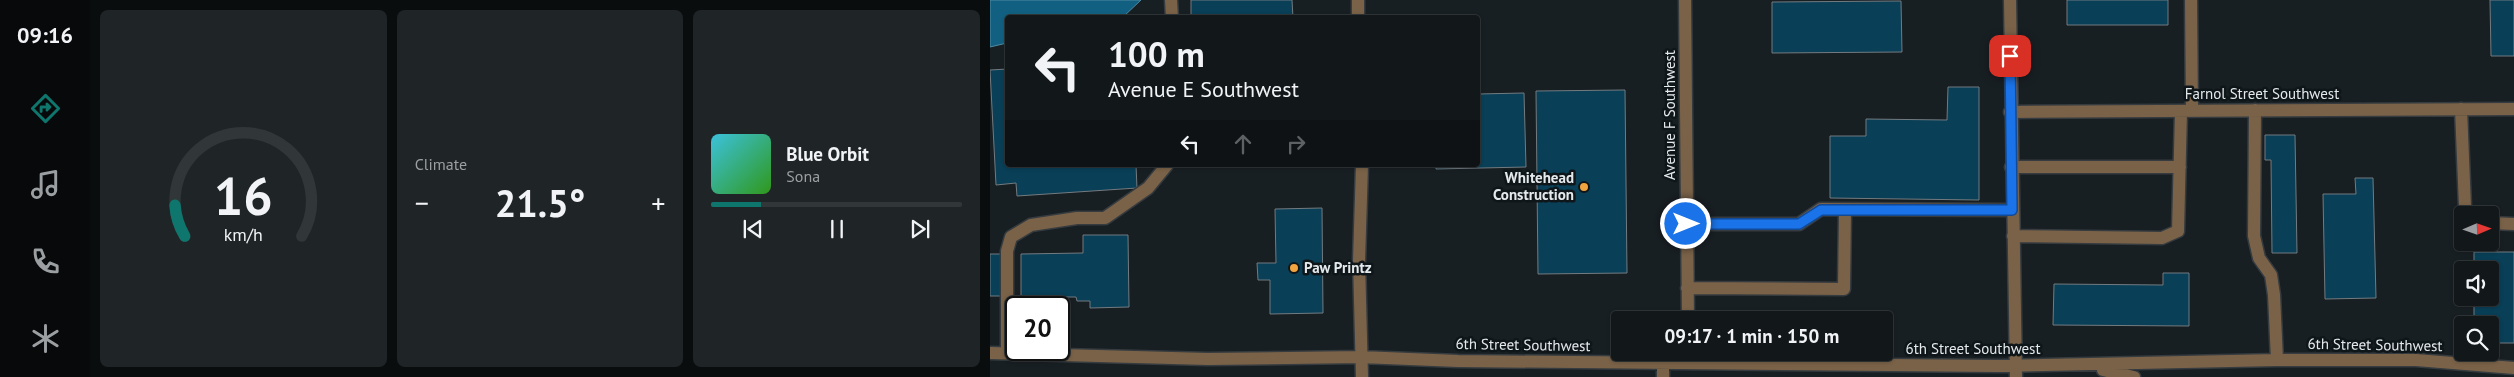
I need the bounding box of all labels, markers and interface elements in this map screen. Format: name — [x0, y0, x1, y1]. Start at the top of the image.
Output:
text: 09:16 — [17, 21, 73, 49]
text: 100 m — [1108, 31, 1205, 77]
icon: left — [1025, 35, 1090, 100]
pin — [1989, 35, 2031, 77]
icon: arrive — [1996, 42, 2024, 70]
street label: Avenue F Southwest — [1660, 50, 1679, 180]
text: Avenue E Southwest — [1108, 75, 1299, 103]
street label: Farnol Street Southwest — [2185, 84, 2339, 103]
icon: directions — [28, 91, 63, 126]
icon: left — [1176, 130, 1204, 158]
icon: ahead — [1229, 130, 1257, 158]
icon: right — [1282, 130, 1310, 158]
text: Blue Orbit — [786, 142, 869, 166]
text: Climate — [415, 154, 467, 174]
text: 16 — [214, 162, 273, 229]
text: Sona — [786, 166, 820, 186]
icon: music — [28, 167, 63, 202]
place label: Whitehead Construction — [1493, 168, 1574, 204]
text: 21.5° — [495, 178, 585, 227]
marker: Whitehead Construction — [1578, 181, 1590, 193]
text: − — [415, 184, 429, 221]
text: + — [651, 184, 665, 221]
position arrow — [1659, 197, 1711, 249]
north arrow — [2454, 206, 2499, 251]
map controls — [2454, 206, 2499, 361]
icon: previous — [739, 215, 767, 243]
icon: pause — [823, 215, 851, 243]
icon: next — [906, 215, 934, 243]
text: km/h — [224, 223, 263, 246]
icon: phone — [28, 244, 63, 279]
place label: Paw Printz — [1304, 258, 1372, 277]
button: sound — [2454, 261, 2499, 306]
marker: Paw Printz — [1288, 262, 1300, 274]
speed limit sign: 20 — [1005, 296, 1070, 361]
button: search — [2454, 316, 2499, 361]
icon: climate — [28, 321, 63, 356]
text: 09:17 · 1 min · 150 m — [1665, 324, 1839, 348]
street label: 6th Street Southwest — [1455, 334, 1591, 355]
street label: 6th Street Southwest — [2307, 334, 2443, 355]
street label: 6th Street Southwest — [1905, 339, 2041, 358]

